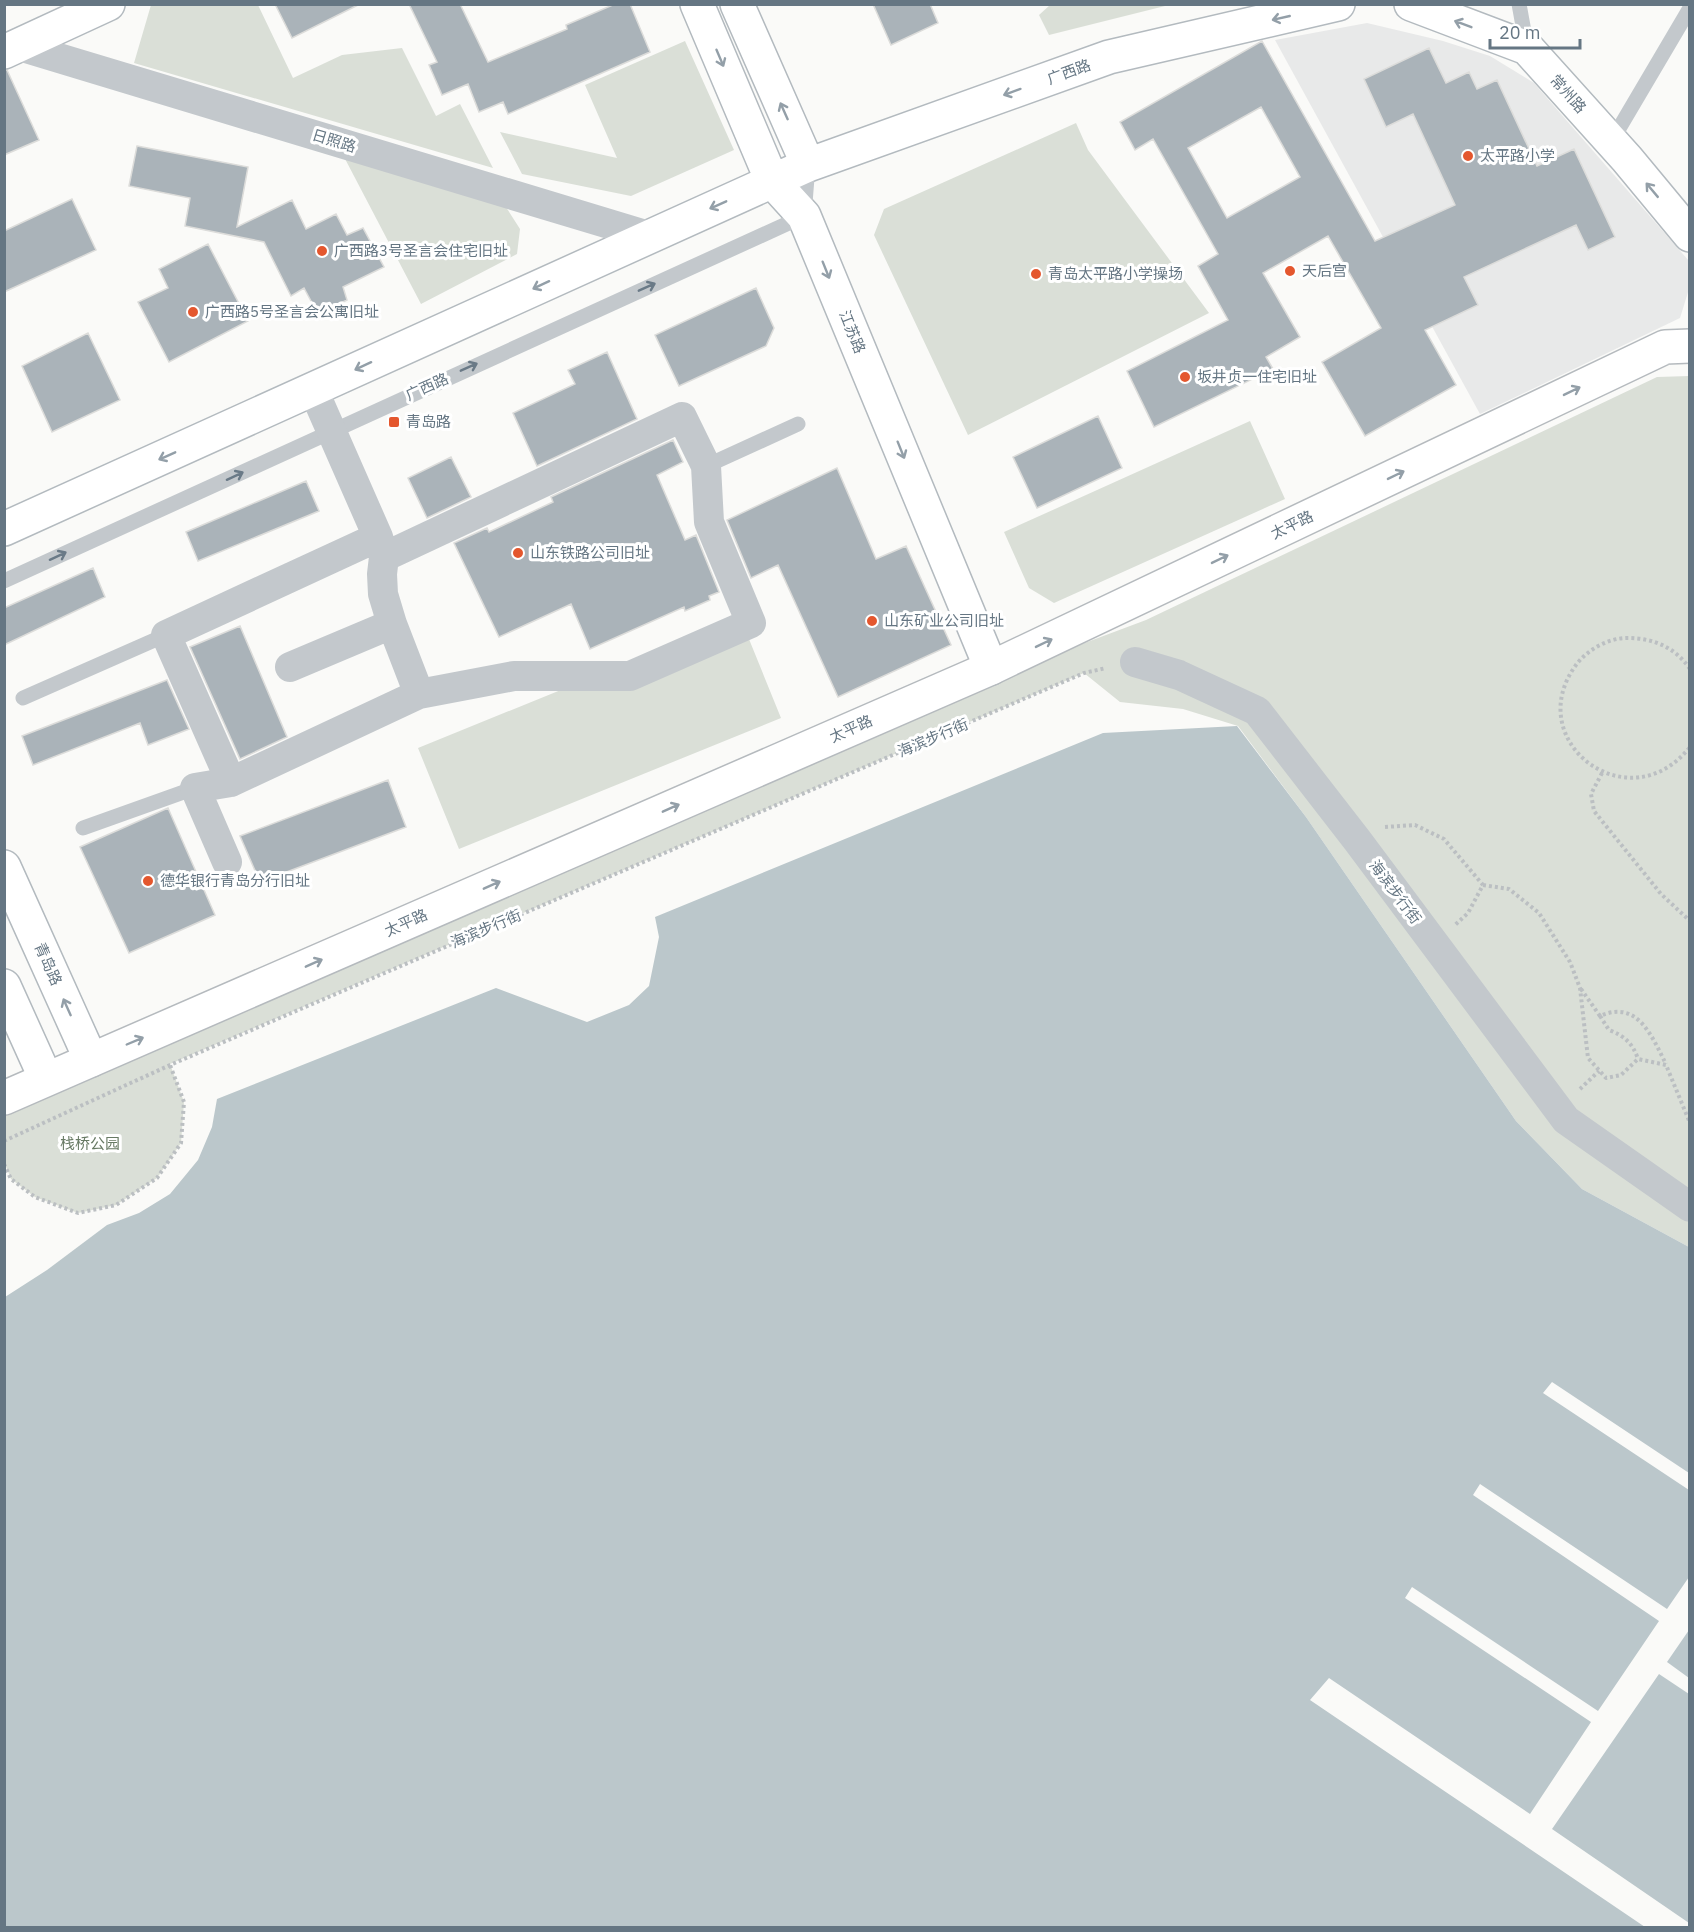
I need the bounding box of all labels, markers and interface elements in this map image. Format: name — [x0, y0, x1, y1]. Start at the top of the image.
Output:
one-way arrow — [1271, 12, 1290, 24]
scale bar — [1490, 12, 1580, 50]
one-way arrow — [1454, 18, 1472, 29]
text: 20 m — [1499, 21, 1541, 44]
one-way arrow — [715, 49, 726, 67]
street label: 广西路 — [1044, 55, 1093, 88]
street label: 常州路 — [1546, 71, 1590, 117]
one-way arrow — [1003, 87, 1022, 98]
one-way arrow — [778, 102, 789, 120]
street label: 日照路 — [310, 125, 358, 156]
place label: 太平路小学 — [1480, 146, 1555, 165]
marker: 太平路小学 — [1461, 149, 1475, 163]
one-way arrow — [1645, 183, 1659, 198]
one-way arrow — [710, 199, 728, 211]
place label: 广西路3号圣言会住宅旧址 — [334, 241, 508, 260]
marker: 广西路3号圣言会住宅旧址 — [315, 244, 329, 258]
one-way arrow — [821, 260, 832, 279]
place label: 天后宫 — [1302, 261, 1347, 280]
place label: 青岛太平路小学操场 — [1048, 264, 1183, 283]
marker: 天后宫 — [1283, 264, 1297, 278]
marker: 青岛太平路小学操场 — [1029, 267, 1043, 281]
one-way arrow — [532, 280, 550, 291]
one-way arrow — [637, 281, 656, 292]
place label: 广西路5号圣言会公寓旧址 — [205, 302, 379, 321]
marker: 广西路5号圣言会公寓旧址 — [186, 305, 200, 319]
street label: 江苏路 — [835, 307, 870, 356]
one-way arrow — [355, 361, 373, 373]
one-way arrow — [460, 361, 478, 373]
place label: 坂井贞一住宅旧址 — [1197, 367, 1317, 386]
street label: 广西路 — [402, 369, 451, 404]
marker: 坂井贞一住宅旧址 — [1178, 370, 1192, 384]
one-way arrow — [1562, 384, 1580, 396]
place label: 青岛路 — [406, 412, 451, 431]
marker: 青岛路 — [387, 415, 401, 429]
one-way arrow — [896, 440, 907, 459]
one-way arrow — [158, 450, 176, 462]
one-way arrow — [226, 469, 244, 481]
one-way arrow — [1386, 469, 1404, 480]
street label: 太平路 — [1267, 506, 1316, 543]
place label: 山东铁路公司旧址 — [530, 543, 650, 562]
marker: 山东铁路公司旧址 — [511, 546, 525, 560]
one-way arrow — [48, 550, 66, 562]
one-way arrow — [1211, 553, 1229, 565]
place label: 山东矿业公司旧址 — [884, 611, 1004, 630]
marker: 山东矿业公司旧址 — [865, 614, 879, 628]
one-way arrow — [1035, 637, 1053, 649]
street label: 太平路 — [826, 711, 875, 746]
street label: 海滨步行街 — [895, 714, 971, 761]
one-way arrow — [662, 801, 680, 813]
street label: 海滨步行街 — [1365, 856, 1426, 927]
place label: 德华银行青岛分行旧址 — [160, 871, 310, 890]
marker: 德华银行青岛分行旧址 — [141, 874, 155, 888]
one-way arrow — [483, 879, 501, 891]
street label: 太平路 — [381, 905, 430, 940]
street label: 海滨步行街 — [448, 905, 524, 952]
street label: 青岛路 — [31, 939, 66, 988]
one-way arrow — [304, 957, 322, 968]
one-way arrow — [61, 998, 73, 1016]
one-way arrow — [125, 1035, 143, 1046]
park label: 栈桥公园 — [60, 1134, 120, 1153]

